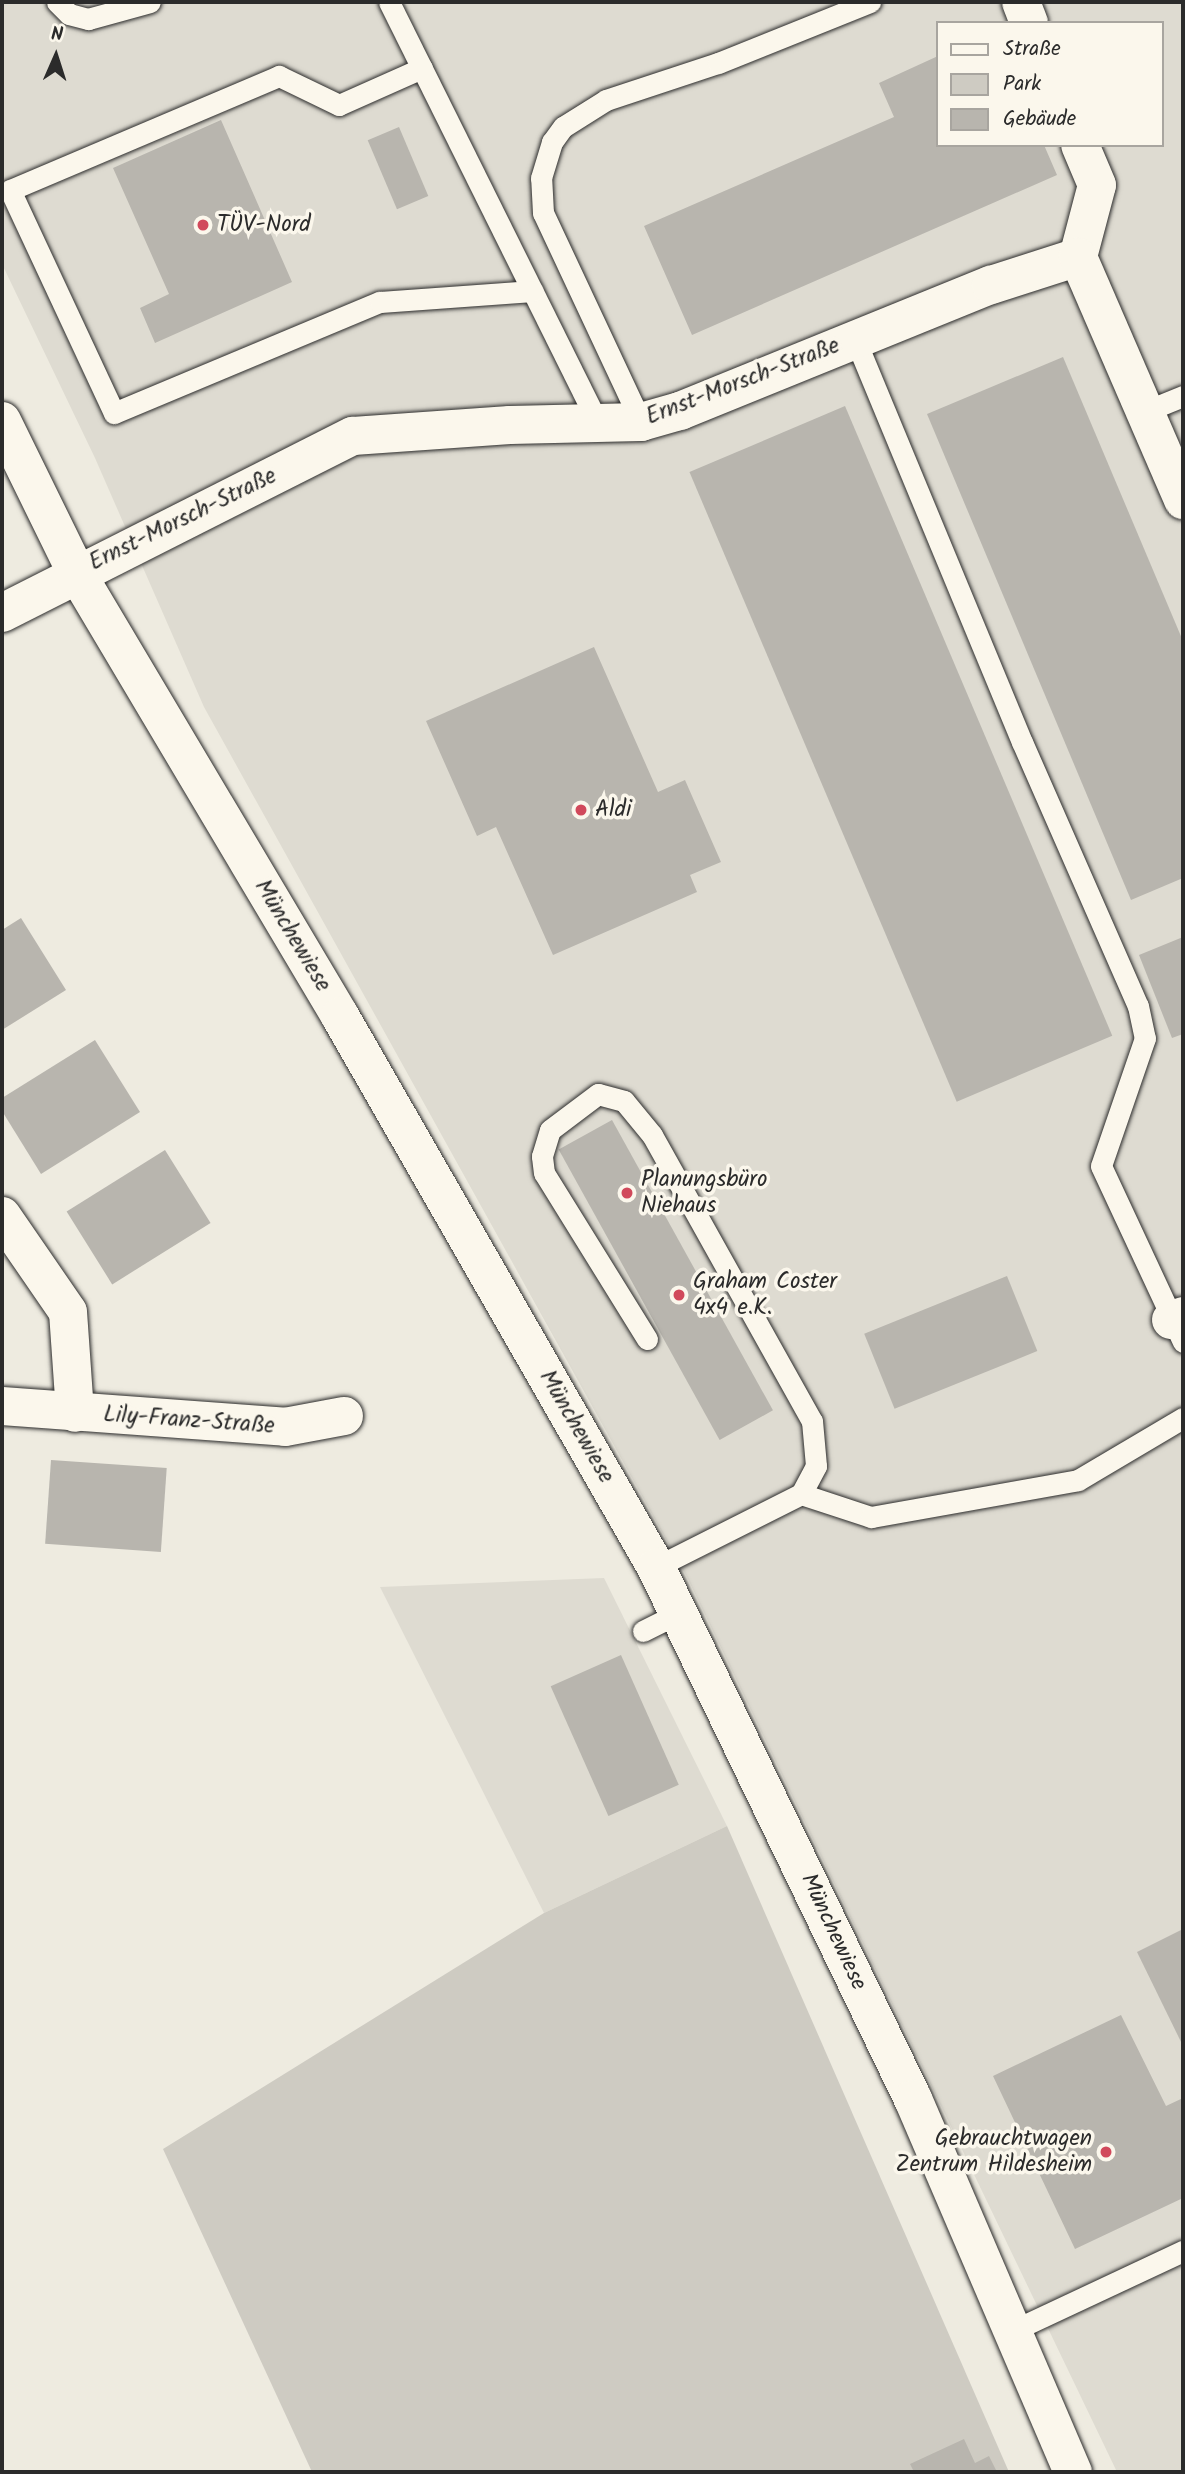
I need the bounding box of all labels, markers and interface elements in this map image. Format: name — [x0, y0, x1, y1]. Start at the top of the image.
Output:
text: N — [50, 20, 64, 50]
north arrow — [21, 21, 91, 91]
legend — [936, 21, 1164, 147]
text: Straße — [1003, 33, 1061, 66]
text: Park — [1003, 68, 1041, 101]
text: Gebäude — [1003, 103, 1076, 136]
place label: TÜV-Nord — [217, 211, 311, 239]
marker: TÜV-Nord — [195, 217, 211, 233]
street label: Ernst-Morsch-Straße — [642, 332, 844, 432]
street label: Ernst-Morsch-Straße — [85, 463, 281, 577]
place label: Aldi — [595, 796, 632, 824]
marker: Aldi — [573, 802, 589, 818]
street label: Münchewiese — [248, 875, 336, 997]
place label: Planungsbüro Niehaus — [641, 1166, 767, 1220]
marker: Planungsbüro Niehaus — [619, 1185, 635, 1201]
place label: Graham Coster 4x4 e.K. — [693, 1268, 837, 1322]
marker: Graham Coster 4x4 e.K. — [671, 1287, 687, 1303]
street label: Münchewiese — [533, 1366, 619, 1488]
street label: Lily-Franz-Straße — [102, 1401, 276, 1441]
street label: Münchewiese — [794, 1869, 872, 1995]
place label: Gebrauchtwagen Zentrum Hildesheim — [895, 2125, 1092, 2179]
marker: Gebrauchtwagen Zentrum Hildesheim — [1098, 2144, 1114, 2160]

